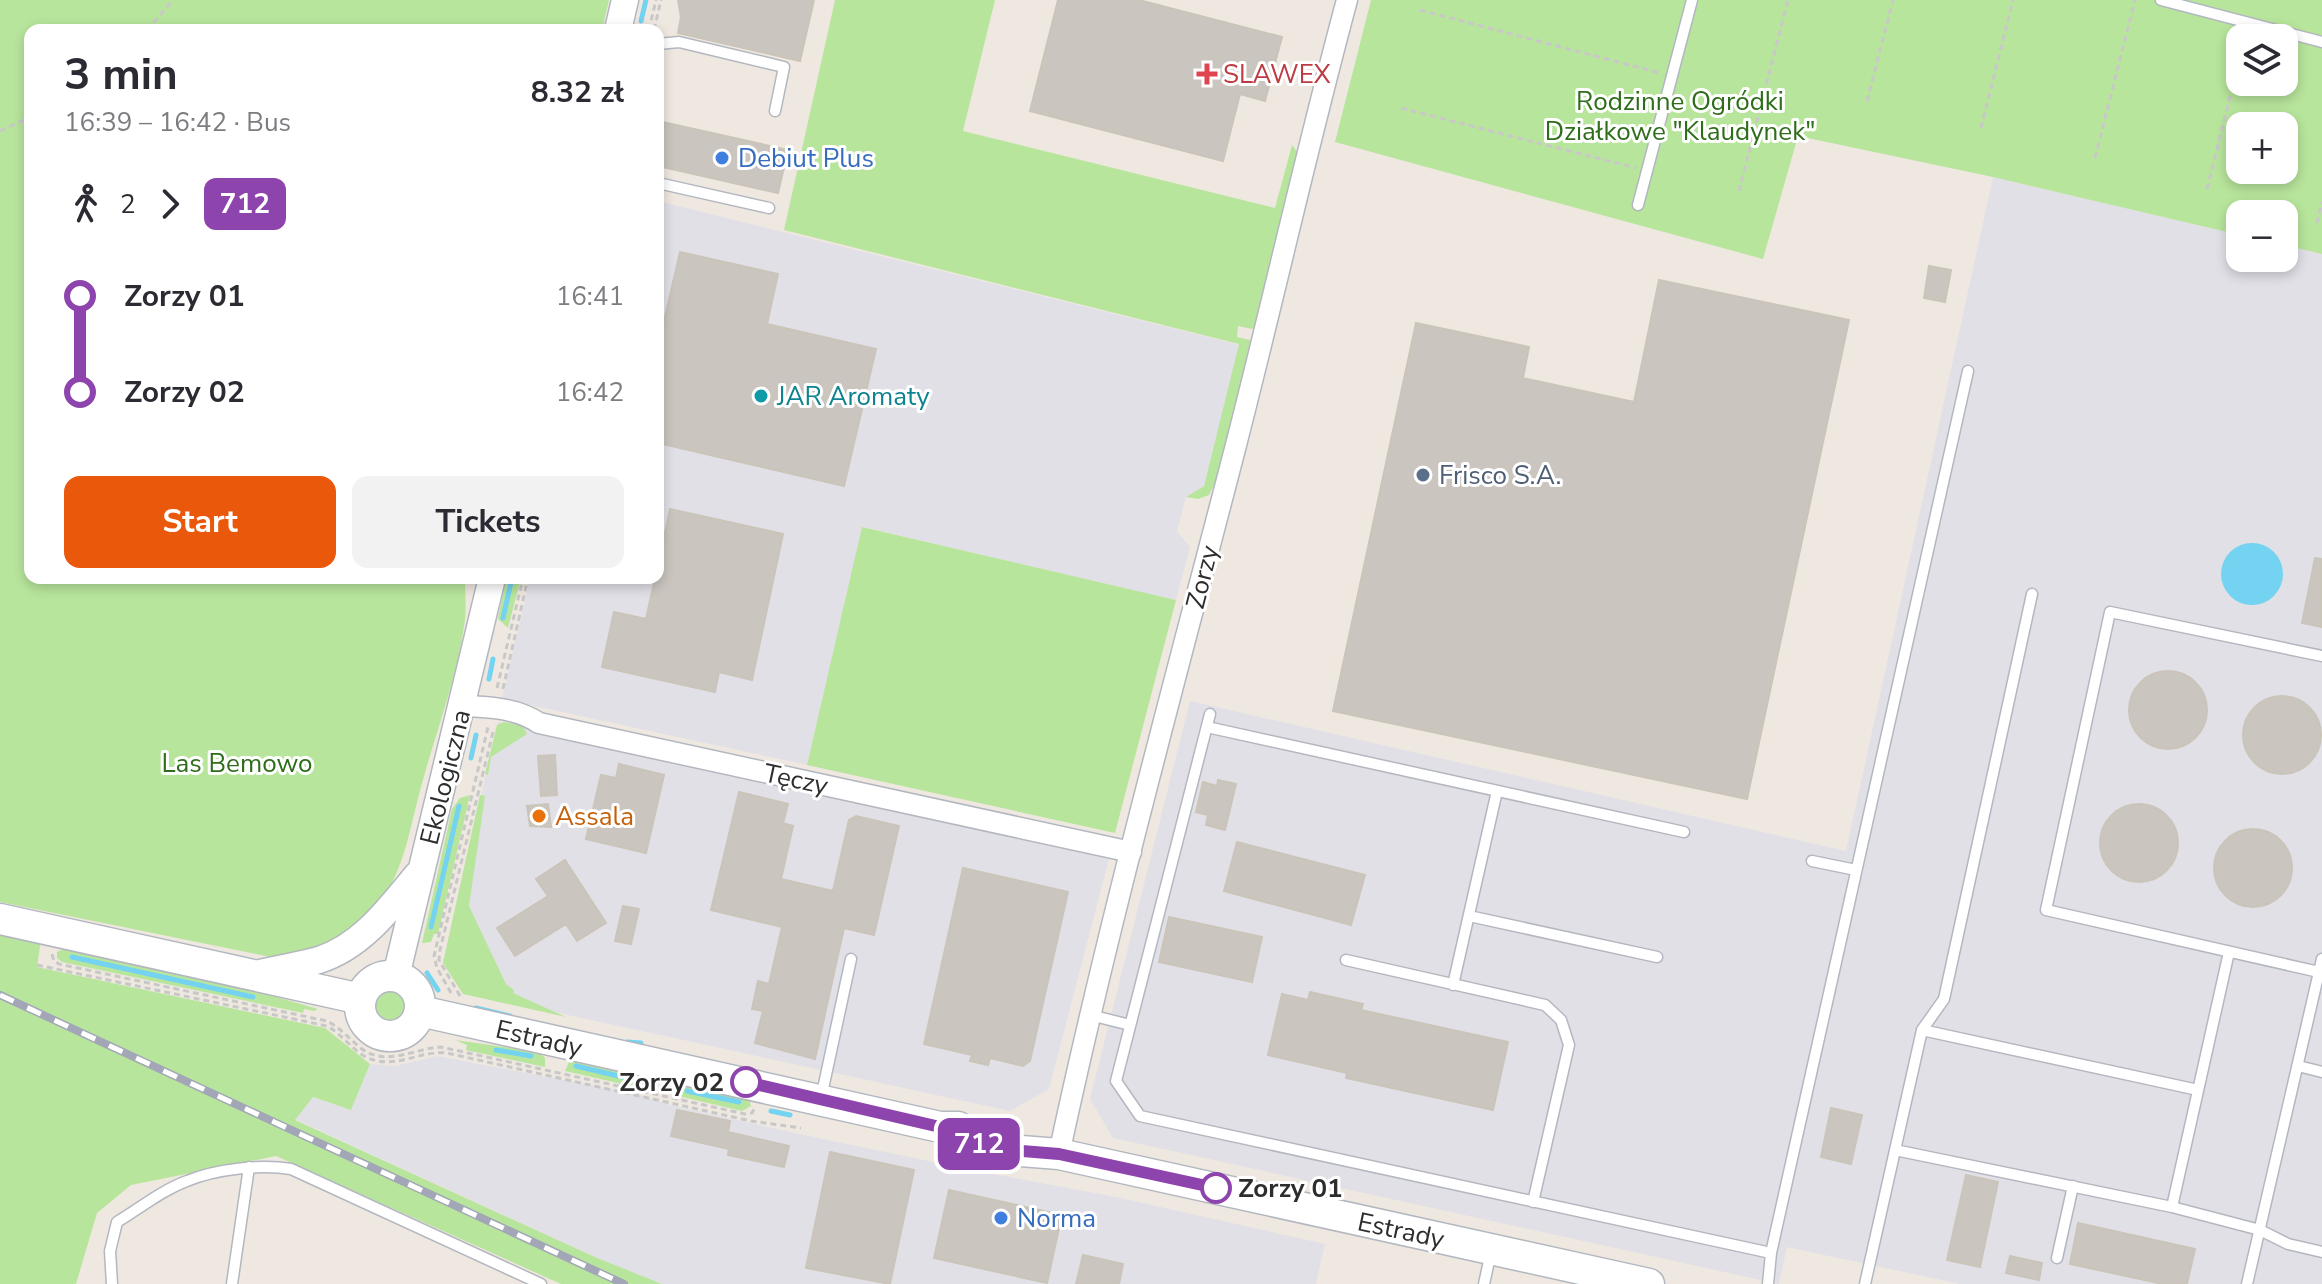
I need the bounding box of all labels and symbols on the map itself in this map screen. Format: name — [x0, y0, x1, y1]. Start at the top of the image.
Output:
place label: SLAWEX — [1223, 57, 1331, 92]
marker: SLAWEX — [1198, 65, 1216, 83]
park label: Rodzinne Ogródki Działkowe "Klaudynek" — [1545, 84, 1815, 149]
place label: Debiut Plus — [738, 141, 874, 176]
marker: Debiut Plus — [713, 149, 731, 167]
place label: JAR Aromaty — [776, 379, 930, 414]
marker: JAR Aromaty — [752, 387, 770, 405]
place label: Frisco S.A. — [1439, 458, 1561, 493]
marker: Frisco S.A. — [1414, 466, 1432, 484]
street label: Zorzy — [1178, 541, 1227, 612]
street label: Ekologiczna — [412, 706, 479, 848]
park label: Las Bemowo — [161, 746, 313, 781]
street label: Tęczy — [761, 756, 832, 803]
place label: Assala — [555, 799, 634, 834]
marker: Assala — [530, 807, 548, 825]
street label: Estrady — [492, 1012, 586, 1066]
place label: Zorzy 02 — [619, 1065, 724, 1100]
marker: Zorzy 02 — [731, 1067, 761, 1097]
line badge: 712 — [933, 1118, 1025, 1170]
place label: Zorzy 01 — [1238, 1171, 1343, 1206]
marker: Zorzy 01 — [1201, 1173, 1231, 1203]
place label: Norma — [1017, 1201, 1096, 1236]
street label: Estrady — [1354, 1204, 1448, 1257]
marker: Norma — [992, 1209, 1010, 1227]

